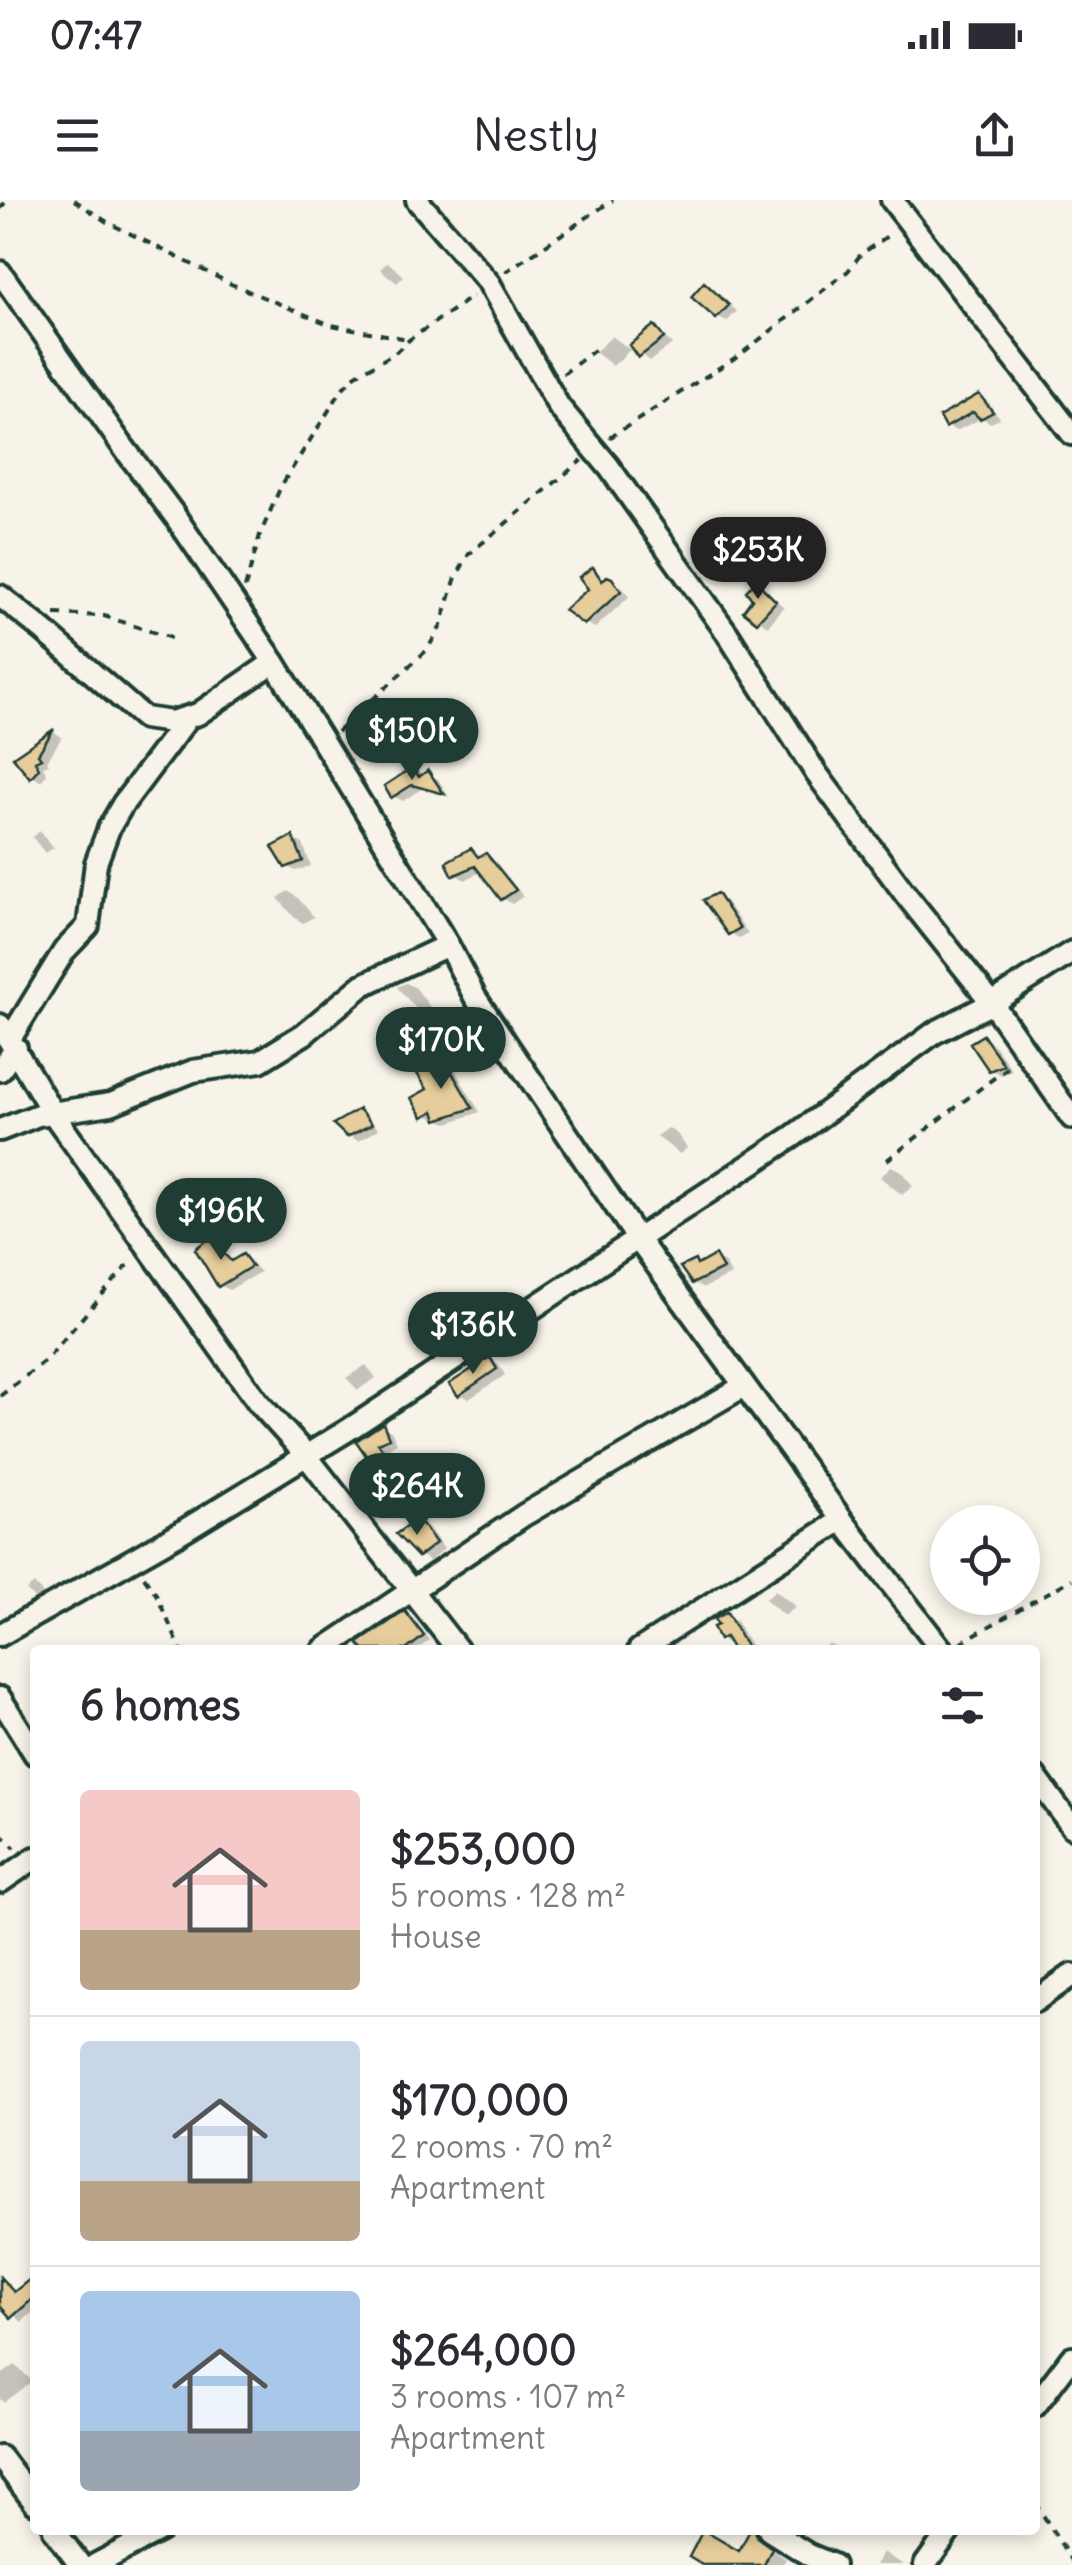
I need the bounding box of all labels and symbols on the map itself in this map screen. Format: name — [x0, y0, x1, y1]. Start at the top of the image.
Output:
pin: $253K — [688, 517, 828, 602]
pin: $150K — [342, 698, 482, 783]
pin: $170K — [371, 1007, 511, 1092]
pin: $196K — [151, 1178, 291, 1263]
pin: $136K — [403, 1292, 543, 1377]
pin: $264K — [347, 1453, 487, 1538]

